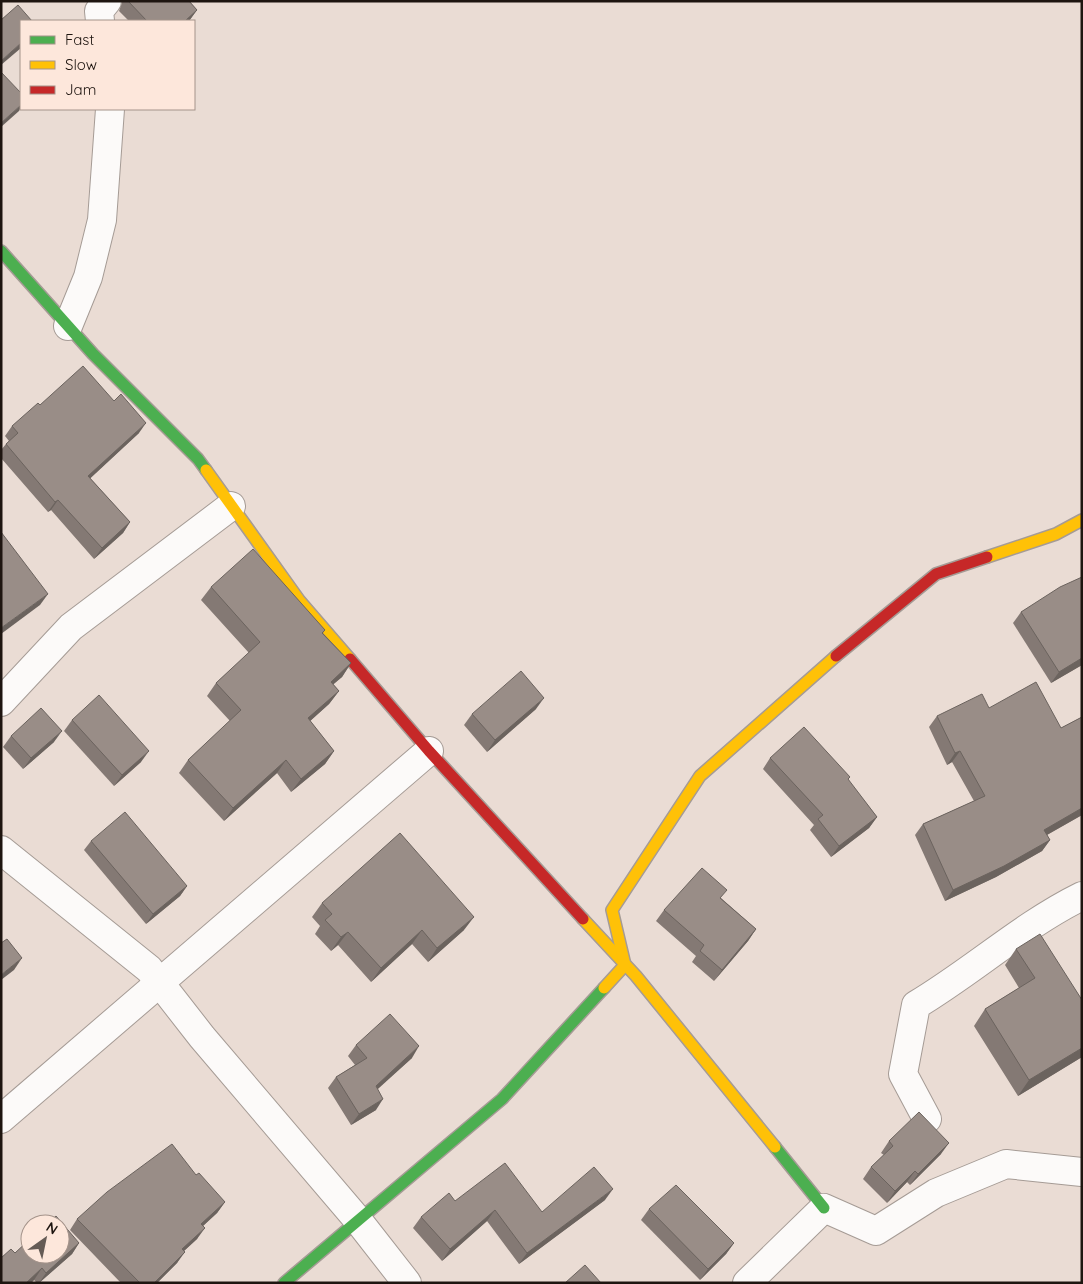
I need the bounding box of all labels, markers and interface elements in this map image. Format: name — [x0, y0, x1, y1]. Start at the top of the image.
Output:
legend — [20, 20, 195, 110]
text: Fast — [65, 30, 94, 49]
text: Slow — [65, 55, 97, 74]
text: Jam — [65, 80, 96, 99]
north arrow — [20, 1214, 70, 1264]
text: N — [43, 1218, 61, 1238]

